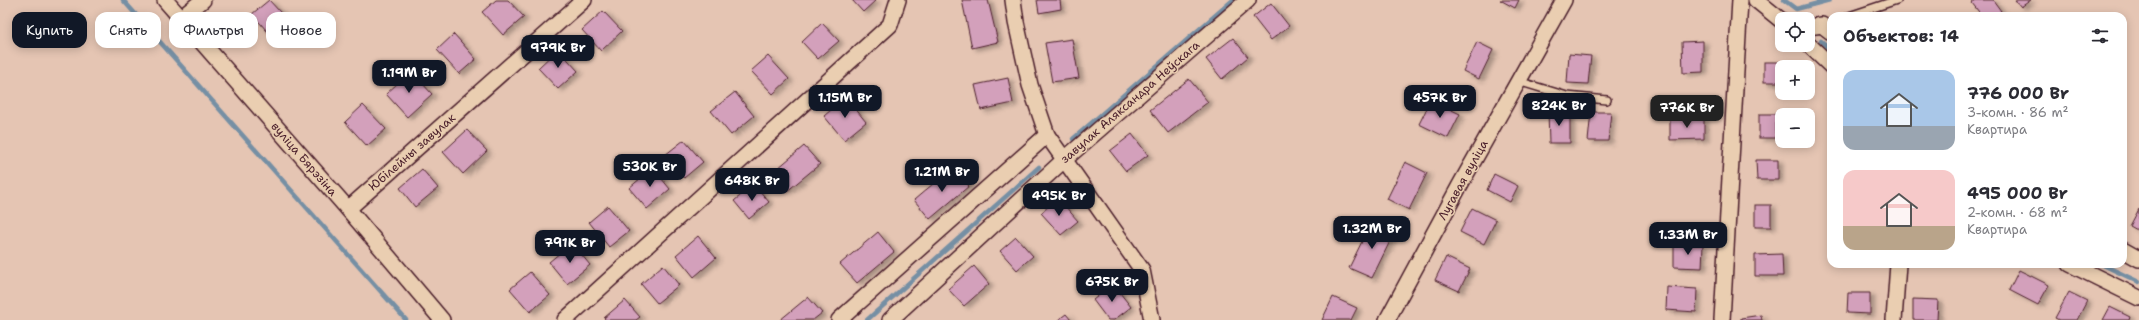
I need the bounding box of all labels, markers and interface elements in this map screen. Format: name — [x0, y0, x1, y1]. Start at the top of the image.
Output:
chip: Купить — [12, 12, 87, 48]
chip: Снять — [95, 12, 161, 48]
chip: Фильтры — [169, 12, 258, 48]
chip: Новое — [266, 12, 336, 48]
map controls — [1775, 12, 1815, 148]
button: locate — [1775, 12, 1815, 52]
text: Объектов: 14 — [1843, 25, 1959, 47]
icon: filters — [2089, 25, 2111, 47]
pin: 979K Br — [521, 35, 595, 69]
street label: завулак Аляксандра Неўскага — [1057, 37, 1203, 167]
text: 979K Br — [530, 39, 586, 56]
pin: 1.19M Br — [368, 60, 450, 94]
button: + — [1775, 60, 1815, 100]
text: 1.19M Br — [381, 64, 437, 81]
text: 776 000 Br — [1967, 82, 2069, 104]
pin: 1.15M Br — [804, 85, 886, 119]
pin: 457K Br — [1403, 85, 1477, 119]
icon: home — [1875, 86, 1923, 134]
text: 1.15M Br — [818, 89, 872, 106]
text: 457K Br — [1413, 89, 1467, 106]
pin: 824K Br — [1522, 93, 1596, 127]
pin: 776K Br — [1650, 95, 1724, 129]
text: 824K Br — [1532, 97, 1586, 114]
text: 776K Br — [1659, 99, 1715, 116]
text: 3-комн. · 86 m² — [1967, 104, 2069, 121]
button: − — [1775, 108, 1815, 148]
street label: Юбілейны завулак — [365, 109, 459, 194]
street label: вуліца Бярэзіна — [267, 119, 341, 200]
text: Квартира — [1967, 121, 2027, 138]
street label: Лугавая вуліца — [1434, 137, 1492, 223]
pin: 530K Br — [613, 154, 687, 188]
text: 530K Br — [623, 158, 677, 175]
pin: 1.21M Br — [901, 159, 983, 193]
text: 1.21M Br — [914, 163, 970, 180]
pin: 648K Br — [715, 168, 789, 202]
text: 648K Br — [724, 172, 780, 189]
text: 495 000 Br — [1967, 182, 2068, 204]
pin: 495K Br — [1022, 183, 1096, 217]
icon: home — [1875, 186, 1923, 234]
text: 495K Br — [1032, 187, 1086, 204]
text: 2-комн. · 68 m² — [1967, 204, 2068, 221]
pin: 1.32M Br — [1331, 216, 1413, 250]
text: 1.32M Br — [1342, 220, 1402, 237]
text: Квартира — [1967, 221, 2027, 238]
pin: 1.33M Br — [1647, 222, 1729, 256]
text: 1.33M Br — [1658, 226, 1718, 243]
pin: 791K Br — [533, 230, 607, 264]
text: 791K Br — [544, 234, 596, 251]
pin: 675K Br — [1075, 269, 1149, 303]
text: 675K Br — [1085, 273, 1139, 290]

